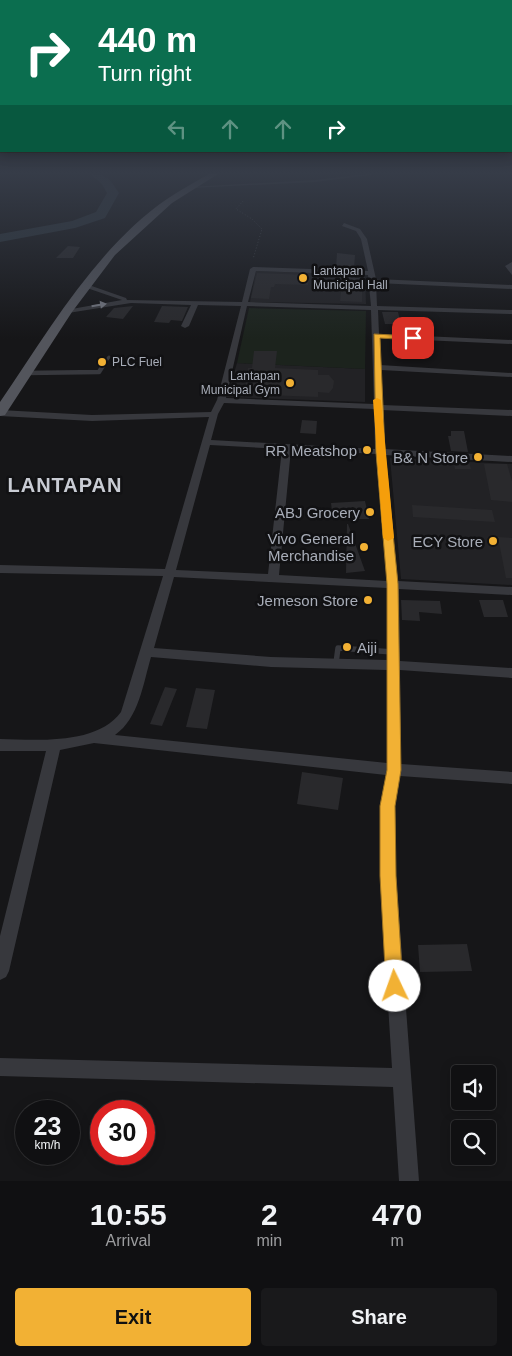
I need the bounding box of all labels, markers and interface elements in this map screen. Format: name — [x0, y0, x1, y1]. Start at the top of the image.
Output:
icon: right — [15, 20, 80, 85]
text: 440 m — [98, 20, 197, 59]
text: Turn right — [98, 61, 191, 86]
icon: left — [163, 115, 191, 143]
icon: ahead — [216, 115, 244, 143]
icon: ahead — [269, 115, 297, 143]
icon: right — [322, 115, 350, 143]
place label: Lantapan Municipal Hall — [313, 264, 388, 292]
marker: Lantapan Municipal Hall — [297, 272, 309, 284]
one-way arrow — [92, 300, 108, 308]
pin — [392, 317, 434, 359]
icon: arrive — [399, 324, 427, 352]
place label: PLC Fuel — [112, 355, 162, 369]
marker: PLC Fuel — [96, 356, 108, 368]
place label: Lantapan Municipal Gym — [201, 369, 280, 397]
marker: Lantapan Municipal Gym — [284, 377, 296, 389]
place label: RR Meatshop — [265, 442, 357, 459]
marker: RR Meatshop — [361, 444, 373, 456]
place label: B& N Store — [393, 449, 468, 466]
marker: B& N Store — [472, 451, 484, 463]
district label: LANTAPAN — [7, 474, 123, 496]
place label: ABJ Grocery — [275, 504, 360, 521]
marker: ABJ Grocery — [364, 506, 376, 518]
place label: Vivo General Merchandise — [268, 530, 354, 564]
place label: ECY Store — [412, 533, 483, 550]
marker: ECY Store — [487, 535, 499, 547]
marker: Vivo General Merchandise — [358, 541, 370, 553]
place label: Jemeson Store — [257, 592, 358, 609]
marker: Jemeson Store — [362, 594, 374, 606]
place label: Aiji — [357, 639, 377, 656]
marker: Aiji — [341, 641, 353, 653]
position arrow — [368, 959, 420, 1011]
map controls — [451, 1065, 496, 1165]
button: sound — [451, 1065, 496, 1110]
speed limit sign: 30 — [90, 1100, 155, 1165]
text: 23 — [34, 1112, 61, 1140]
button: search — [451, 1120, 496, 1165]
text: km/h — [34, 1138, 61, 1152]
text: 10:55 — [90, 1198, 167, 1231]
text: 2 — [261, 1198, 278, 1231]
text: 470 — [372, 1198, 422, 1231]
text: Arrival — [106, 1232, 151, 1249]
text: min — [256, 1232, 282, 1249]
text: m — [390, 1232, 404, 1249]
button: Exit — [15, 1288, 251, 1346]
button: Share — [261, 1288, 497, 1346]

